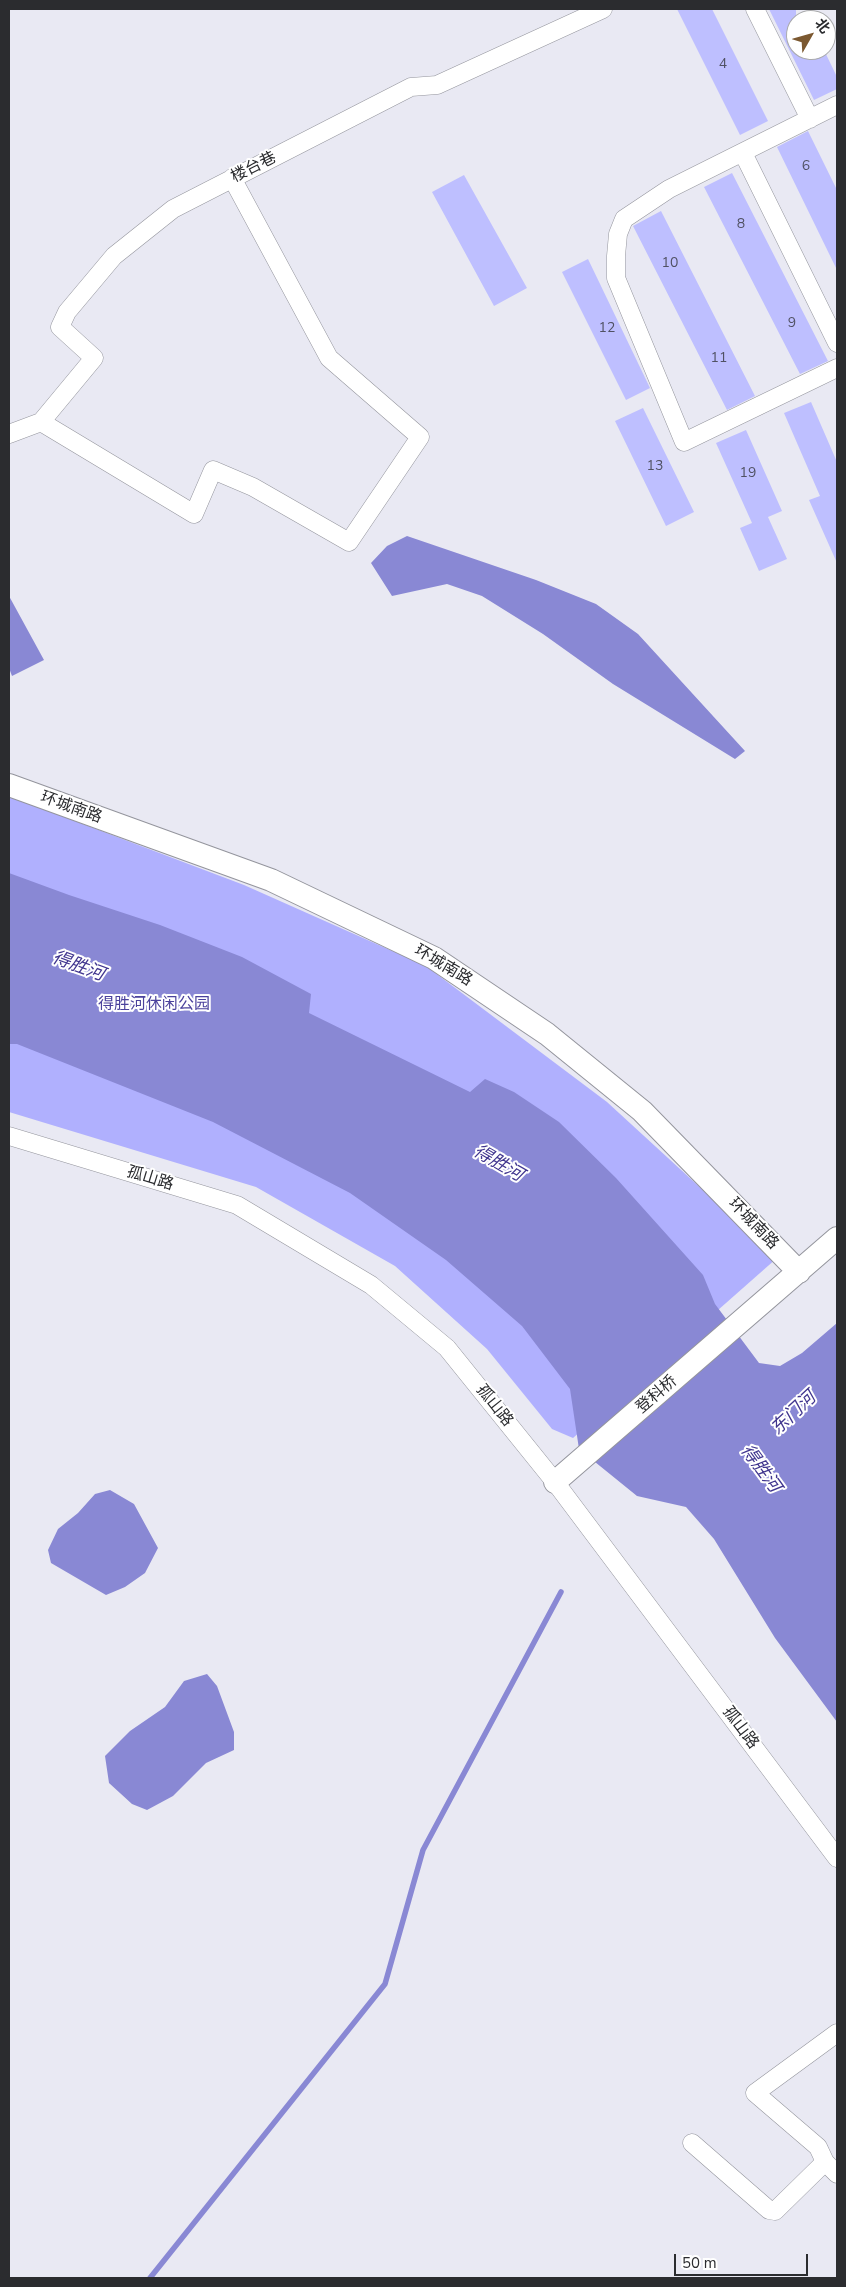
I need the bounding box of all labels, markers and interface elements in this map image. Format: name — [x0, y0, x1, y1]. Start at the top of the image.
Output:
north arrow — [786, 10, 836, 60]
text: 北 — [811, 15, 834, 37]
house number: 4 — [719, 57, 727, 73]
street label: 楼台巷 — [228, 149, 280, 187]
house number: 6 — [802, 159, 810, 175]
house number: 8 — [737, 217, 745, 233]
house number: 10 — [662, 256, 678, 272]
house number: 9 — [788, 316, 796, 332]
house number: 12 — [599, 321, 615, 337]
house number: 11 — [711, 351, 727, 367]
house number: 13 — [647, 459, 663, 475]
house number: 19 — [740, 466, 756, 482]
street label: 环城南路 — [38, 788, 104, 828]
street label: 环城南路 — [411, 941, 475, 991]
water label: 得胜河 — [49, 948, 107, 986]
park label: 得胜河休闲公园 — [98, 995, 210, 1015]
water label: 得胜河 — [469, 1141, 527, 1187]
street label: 孤山路 — [124, 1163, 176, 1195]
street label: 环城南路 — [724, 1194, 782, 1254]
street label: 登科桥 — [633, 1372, 681, 1418]
street label: 孤山路 — [471, 1381, 517, 1431]
water label: 东门河 — [767, 1388, 821, 1440]
water label: 得胜河 — [735, 1441, 785, 1497]
street label: 孤山路 — [718, 1703, 762, 1753]
scale bar — [676, 2244, 810, 2276]
text: 50 m — [682, 2253, 717, 2273]

